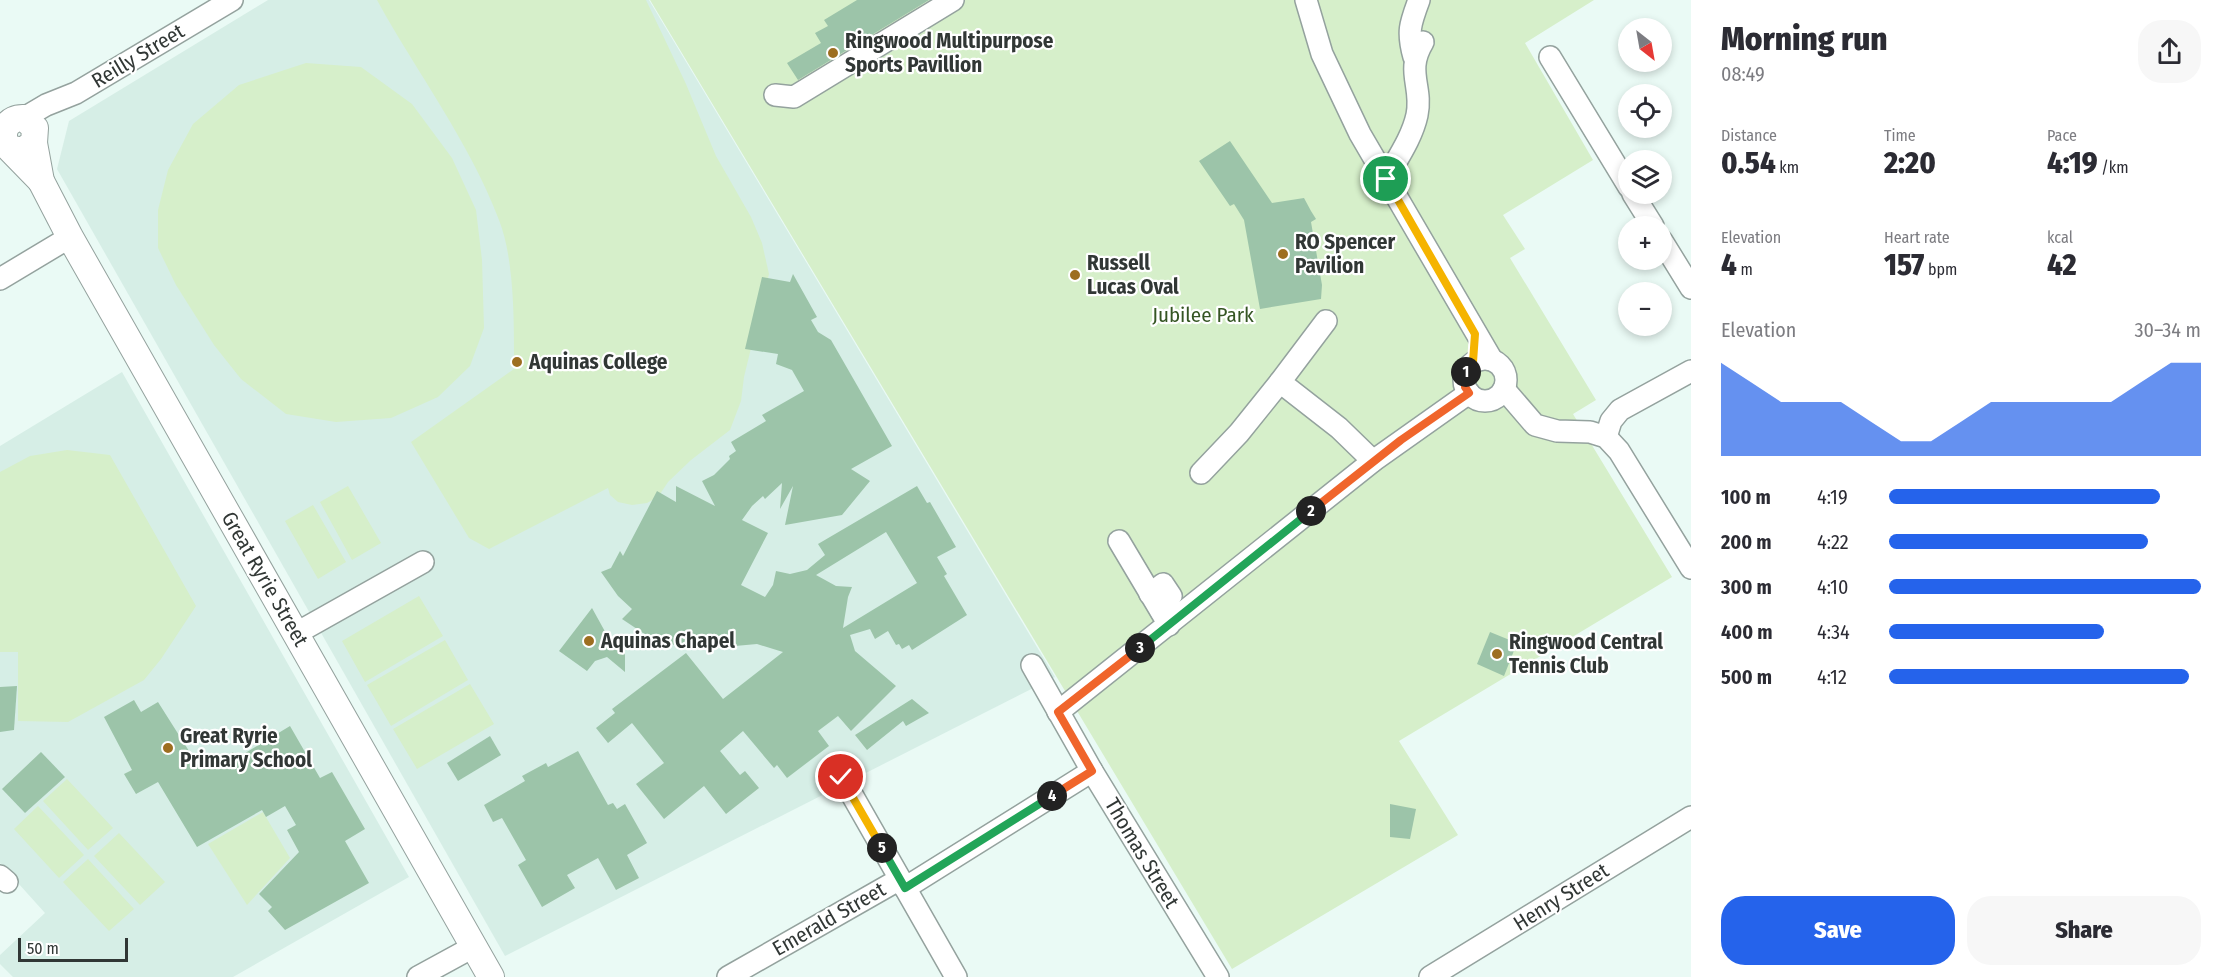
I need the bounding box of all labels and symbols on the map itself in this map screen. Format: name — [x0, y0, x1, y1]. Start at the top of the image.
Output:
street label: Reilly Street — [87, 18, 189, 94]
north arrow — [1618, 18, 1672, 72]
place label: Ringwood Multipurpose Sports Pavillion — [845, 28, 1054, 78]
marker: Ringwood Multipurpose Sports Pavillion — [826, 46, 840, 60]
pin — [1360, 153, 1411, 204]
place label: RO Spencer Pavilion — [1295, 229, 1395, 279]
marker: RO Spencer Pavilion — [1276, 247, 1290, 261]
place label: Russell Lucas Oval — [1087, 250, 1179, 300]
marker: Russell Lucas Oval — [1068, 268, 1082, 282]
park label: Jubilee Park — [1152, 302, 1254, 328]
place label: Aquinas College — [528, 349, 668, 375]
marker: Aquinas College — [510, 355, 524, 369]
pin: 1 — [1451, 357, 1481, 387]
pin: 2 — [1296, 496, 1326, 526]
street label: Great Ryrie Street — [216, 507, 314, 651]
place label: Aquinas Chapel — [600, 628, 735, 654]
place label: Ringwood Central Tennis Club — [1509, 629, 1663, 679]
pin: 3 — [1125, 633, 1155, 663]
marker: Aquinas Chapel — [582, 634, 596, 648]
marker: Ringwood Central Tennis Club — [1490, 647, 1504, 661]
place label: Great Ryrie Primary School — [180, 723, 312, 773]
marker: Great Ryrie Primary School — [161, 741, 175, 755]
pin — [815, 751, 866, 802]
pin: 4 — [1037, 781, 1067, 811]
street label: Thomas Street — [1099, 793, 1185, 913]
pin: 5 — [867, 833, 897, 863]
street label: Henry Street — [1509, 857, 1614, 936]
street label: Emerald Street — [768, 876, 890, 962]
scale bar — [18, 935, 128, 962]

